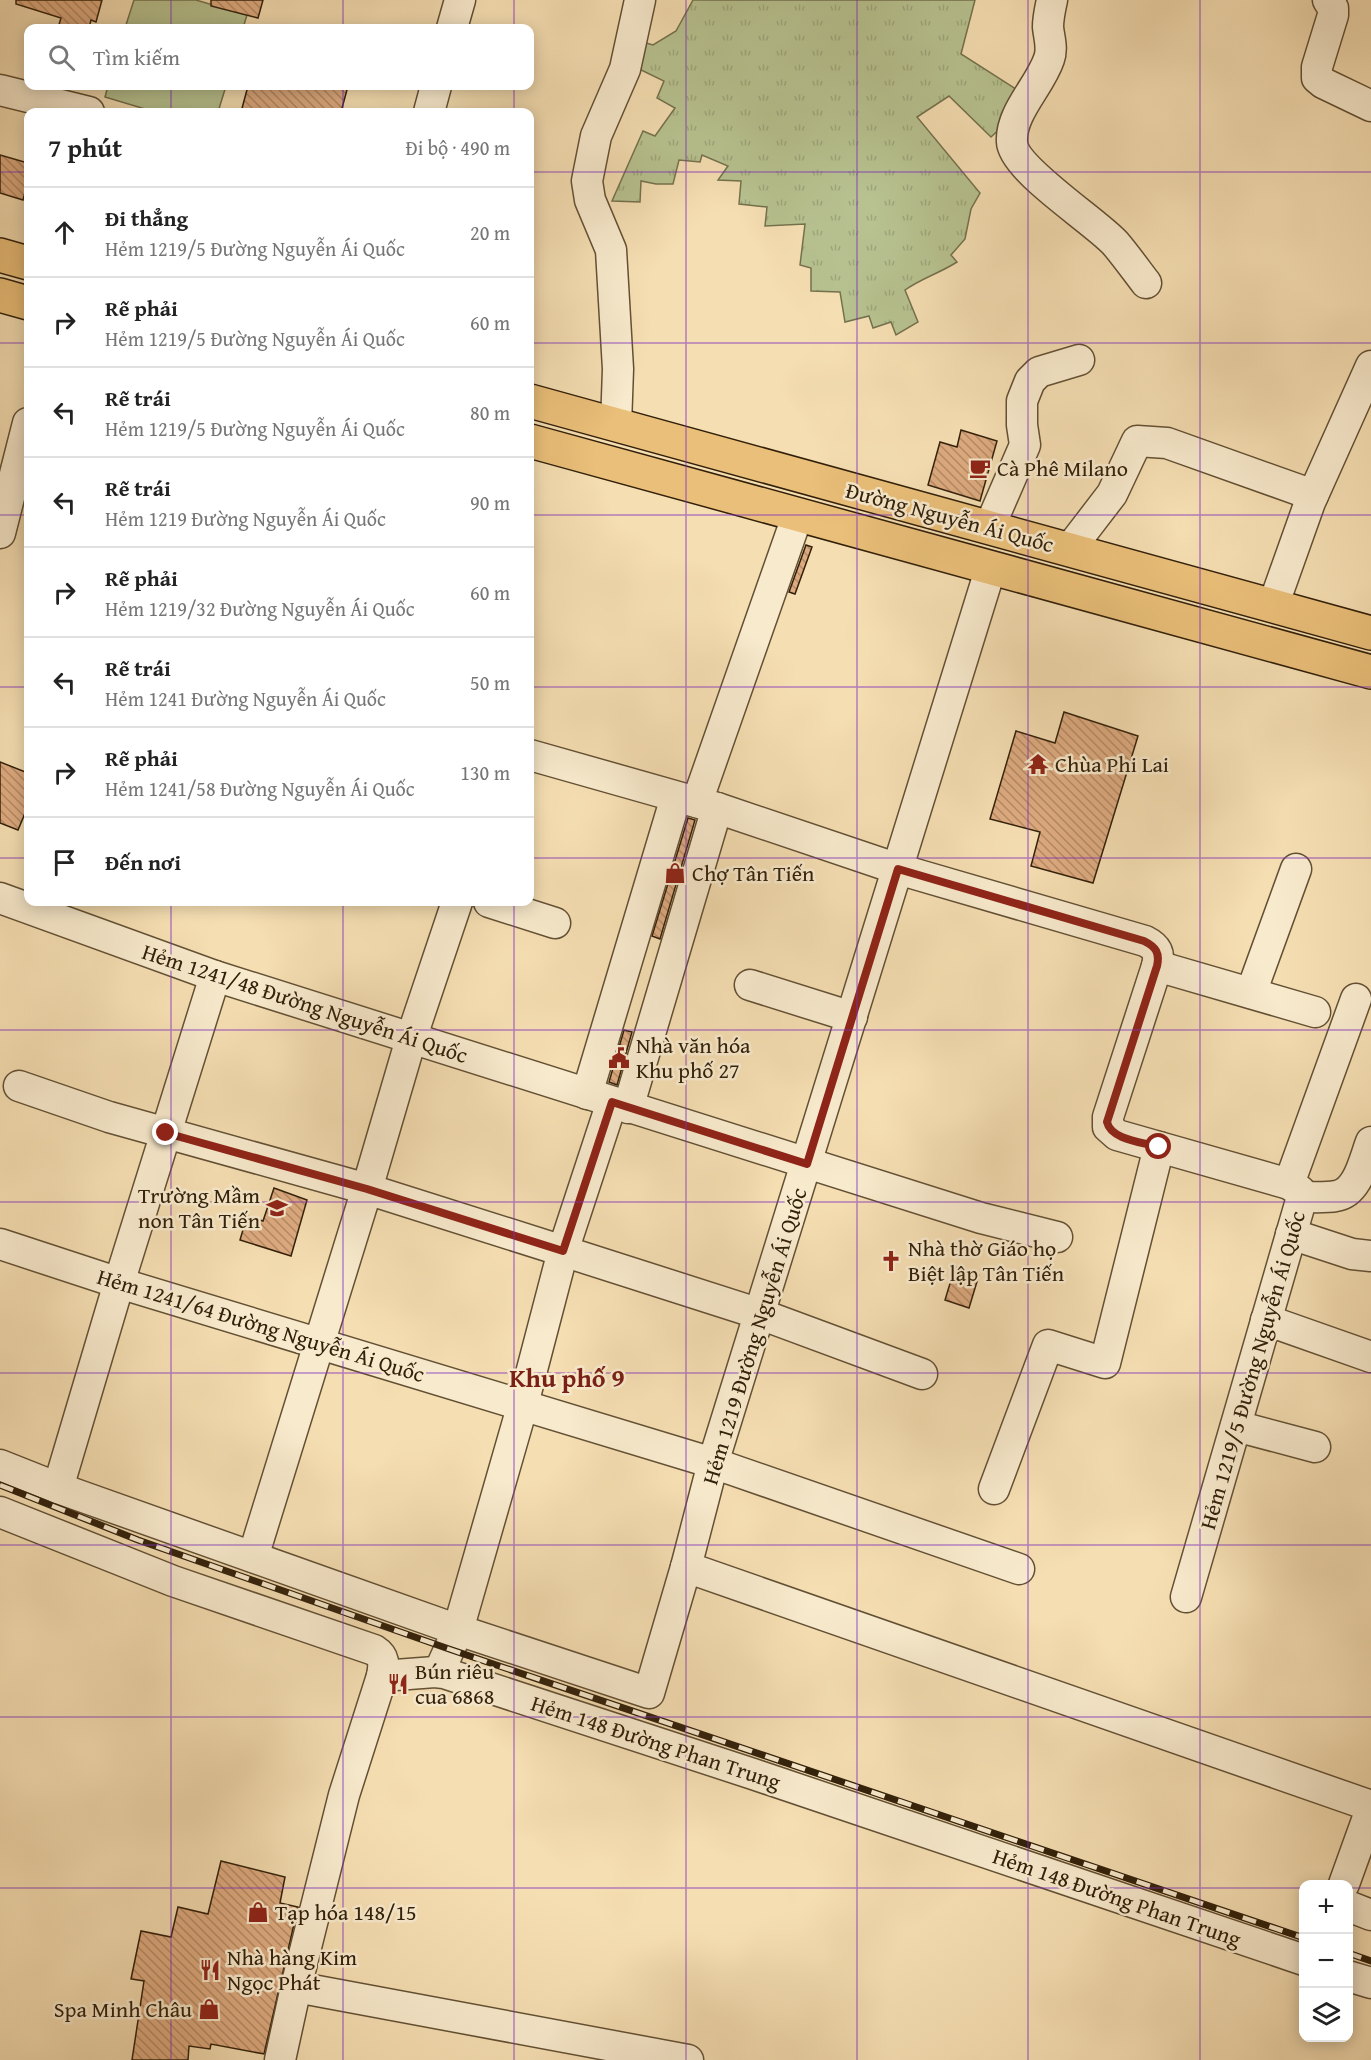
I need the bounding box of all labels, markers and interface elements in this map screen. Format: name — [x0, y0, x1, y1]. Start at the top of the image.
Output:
search box — [24, 24, 534, 90]
icon: search — [45, 41, 78, 74]
text: Tìm kiếm — [93, 41, 180, 73]
text: 7 phút — [48, 128, 122, 167]
text: Đi bộ · 490 m — [406, 133, 510, 162]
text: Đi thẳng — [105, 202, 188, 234]
icon: ahead — [48, 216, 81, 249]
text: 20 m — [470, 218, 510, 247]
text: Hẻm 1219/5 Đường Nguyễn Ái Quốc — [105, 234, 405, 263]
text: Rẽ phải — [105, 292, 178, 324]
icon: right — [48, 306, 81, 339]
text: 60 m — [470, 308, 510, 337]
text: Hẻm 1219/5 Đường Nguyễn Ái Quốc — [105, 324, 405, 353]
text: Rẽ trái — [105, 382, 171, 414]
icon: left — [48, 396, 81, 429]
text: 80 m — [470, 398, 510, 427]
text: Hẻm 1219/5 Đường Nguyễn Ái Quốc — [105, 414, 405, 443]
place label: Cà Phê Milano — [997, 452, 1128, 484]
cafe icon: Cà Phê Milano — [968, 456, 992, 480]
text: Rẽ trái — [105, 472, 171, 504]
street label: Đường Nguyễn Ái Quốc — [843, 474, 1058, 560]
icon: left — [48, 486, 81, 519]
text: 90 m — [470, 488, 510, 517]
text: Hẻm 1219 Đường Nguyễn Ái Quốc — [105, 504, 386, 533]
text: Rẽ phải — [105, 562, 178, 594]
icon: right — [48, 576, 81, 609]
text: 60 m — [470, 578, 510, 607]
text: Hẻm 1219/32 Đường Nguyễn Ái Quốc — [105, 594, 415, 623]
text: Rẽ trái — [105, 652, 171, 684]
icon: left — [48, 666, 81, 699]
text: 50 m — [470, 668, 510, 697]
text: Hẻm 1241 Đường Nguyễn Ái Quốc — [105, 684, 386, 713]
text: Rẽ phải — [105, 742, 178, 774]
place label: Chùa Phi Lai — [1055, 748, 1169, 780]
temple icon: Chùa Phi Lai — [1026, 752, 1050, 776]
icon: right — [48, 756, 81, 789]
text: 130 m — [460, 758, 510, 787]
text: Hẻm 1241/58 Đường Nguyễn Ái Quốc — [105, 774, 415, 803]
icon: arrive — [48, 846, 81, 879]
text: Đến nơi — [105, 846, 181, 878]
place label: Chợ Tân Tiến — [692, 857, 815, 889]
shop icon: Chợ Tân Tiến — [663, 861, 687, 885]
street label: Hẻm 1241/48 Đường Nguyễn Ái Quốc — [138, 935, 472, 1071]
place label: Nhà văn hóa Khu phố 27 — [636, 1029, 751, 1086]
public building icon: Nhà văn hóa Khu phố 27 — [607, 1046, 631, 1070]
route end — [152, 1119, 178, 1145]
route start — [1145, 1133, 1171, 1159]
place label: Trường Mầm non Tân Tiến — [138, 1179, 261, 1236]
street label: Hẻm 1219 Đường Nguyễn Ái Quốc — [694, 1183, 815, 1488]
school or university icon: Trường Mầm non Tân Tiến — [265, 1196, 289, 1220]
street label: Hẻm 1219/5 Đường Nguyễn Ái Quốc — [1191, 1207, 1313, 1533]
place label: Nhà thờ Giáo họ Biệt lập Tân Tiến — [908, 1232, 1065, 1289]
church icon: Nhà thờ Giáo họ Biệt lập Tân Tiến — [879, 1249, 903, 1273]
street label: Hẻm 1241/64 Đường Nguyễn Ái Quốc — [94, 1260, 429, 1390]
district label: Khu phố 9 — [509, 1358, 625, 1397]
place label: Bún riêu cua 6868 — [415, 1655, 494, 1712]
restaurant icon: Bún riêu cua 6868 — [386, 1672, 410, 1696]
street label: Hẻm 148 Đường Phan Trung — [527, 1687, 785, 1797]
street label: Hẻm 148 Đường Phan Trung — [989, 1839, 1245, 1955]
map controls — [1299, 1880, 1353, 2042]
button: + — [1299, 1880, 1353, 1934]
place label: Tạp hóa 148/15 — [275, 1896, 417, 1928]
shop icon: Tạp hóa 148/15 — [246, 1900, 270, 1924]
button: − — [1299, 1934, 1353, 1988]
place label: Nhà hàng Kim Ngọc Phát — [227, 1941, 357, 1998]
restaurant icon: Nhà hàng Kim Ngọc Phát — [198, 1958, 222, 1982]
button: layers — [1299, 1988, 1353, 2042]
place label: Spa Minh Châu — [54, 1993, 192, 2025]
shop icon: Spa Minh Châu — [197, 1997, 221, 2021]

